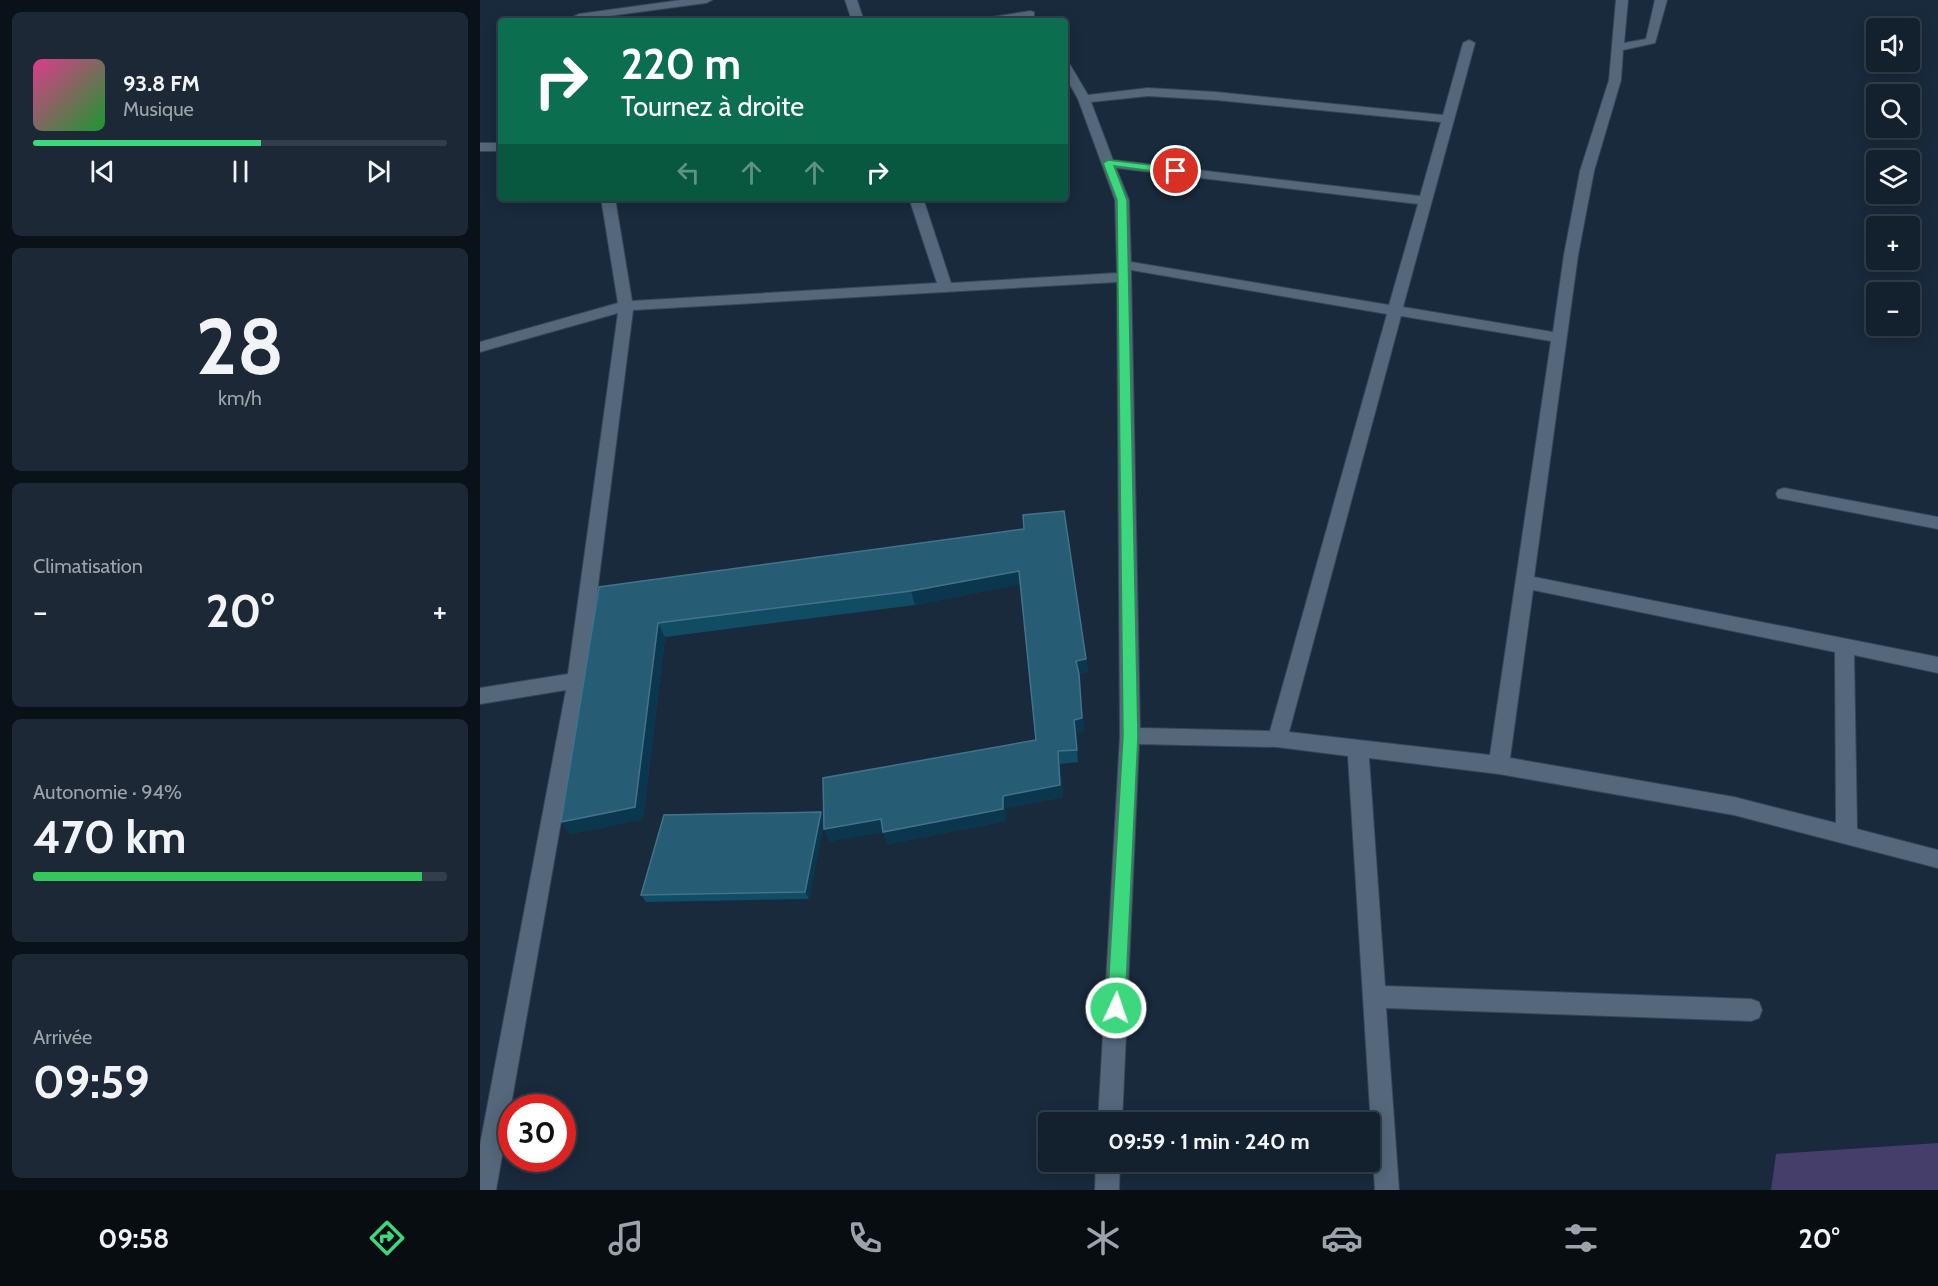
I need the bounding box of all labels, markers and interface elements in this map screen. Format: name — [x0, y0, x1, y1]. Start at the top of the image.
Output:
map controls — [1866, 18, 1920, 336]
button: sound — [1866, 18, 1920, 72]
text: 220 m — [621, 38, 741, 90]
icon: right — [522, 42, 600, 120]
text: 93.8 FM — [123, 70, 200, 97]
button: search — [1866, 84, 1920, 138]
text: Tournez à droite — [621, 90, 804, 123]
text: Musique — [123, 97, 194, 121]
pin — [1150, 145, 1201, 196]
button: layers — [1866, 150, 1920, 204]
icon: arrive — [1159, 154, 1192, 187]
icon: previous — [86, 155, 119, 188]
icon: pause — [224, 155, 257, 188]
icon: next — [362, 155, 395, 188]
icon: left — [672, 156, 705, 189]
icon: ahead — [735, 156, 768, 189]
icon: ahead — [798, 156, 831, 189]
icon: right — [861, 156, 894, 189]
button: + — [1866, 216, 1920, 270]
button: − — [1866, 282, 1920, 336]
text: 28 — [196, 299, 284, 394]
text: km/h — [218, 386, 262, 410]
text: Climatisation — [33, 554, 143, 578]
text: 20° — [206, 584, 274, 638]
text: − — [33, 591, 48, 631]
text: + — [432, 591, 447, 631]
text: Autonomie · 94% — [33, 780, 182, 804]
text: 470 km — [33, 810, 186, 864]
position arrow — [1084, 976, 1148, 1040]
text: Arrivée — [33, 1025, 92, 1049]
text: 09:59 — [33, 1055, 150, 1109]
speed limit sign: 30 — [498, 1094, 576, 1172]
text: 09:59 · 1 min · 240 m — [1108, 1128, 1310, 1155]
icon: directions — [366, 1217, 408, 1259]
icon: music — [605, 1217, 647, 1259]
icon: phone — [844, 1217, 886, 1259]
icon: climate — [1082, 1217, 1124, 1259]
icon: car — [1321, 1217, 1363, 1259]
icon: filters — [1560, 1217, 1602, 1259]
text: 09:58 — [98, 1222, 169, 1255]
text: 20° — [1798, 1222, 1840, 1255]

